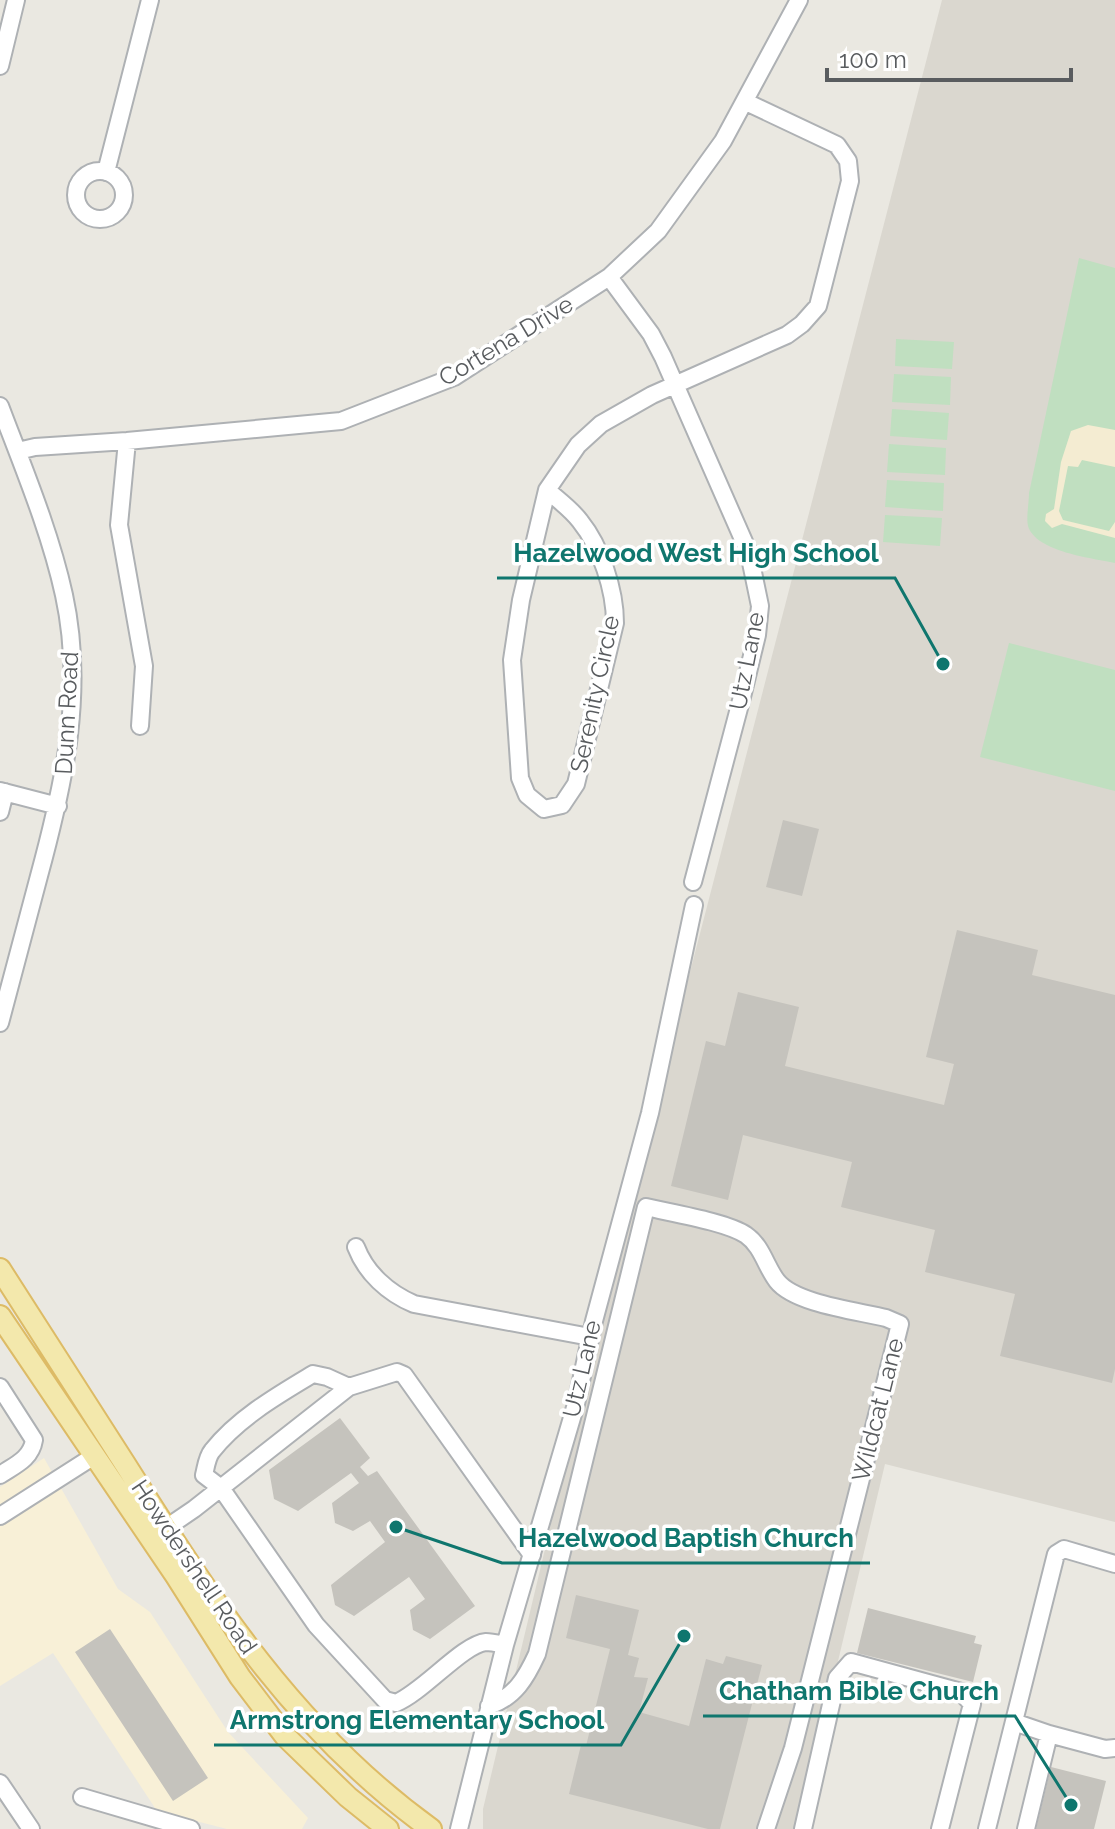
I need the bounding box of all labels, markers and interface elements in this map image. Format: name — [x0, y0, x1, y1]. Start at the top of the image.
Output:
scale bar — [827, 32, 1071, 82]
text: 100 m — [839, 45, 907, 74]
street label: Cortena Drive — [433, 289, 578, 392]
callout: Hazelwood West High School — [497, 528, 895, 578]
text: Hazelwood West High School — [513, 538, 879, 568]
street label: Utz Lane — [723, 609, 770, 712]
street label: Serenity Circle — [564, 613, 625, 775]
street label: Dunn Road — [49, 651, 84, 775]
street label: Utz Lane — [556, 1317, 607, 1420]
street label: Wildcat Lane — [846, 1335, 909, 1485]
street label: Howdershell Road — [125, 1474, 263, 1659]
callout: Hazelwood Baptish Church — [502, 1513, 870, 1563]
text: Hazelwood Baptish Church — [518, 1523, 854, 1553]
callout: Chatham Bible Church — [703, 1666, 1015, 1716]
text: Chatham Bible Church — [719, 1676, 999, 1706]
callout: Armstrong Elementary School — [214, 1695, 621, 1745]
text: Armstrong Elementary School — [230, 1705, 605, 1735]

